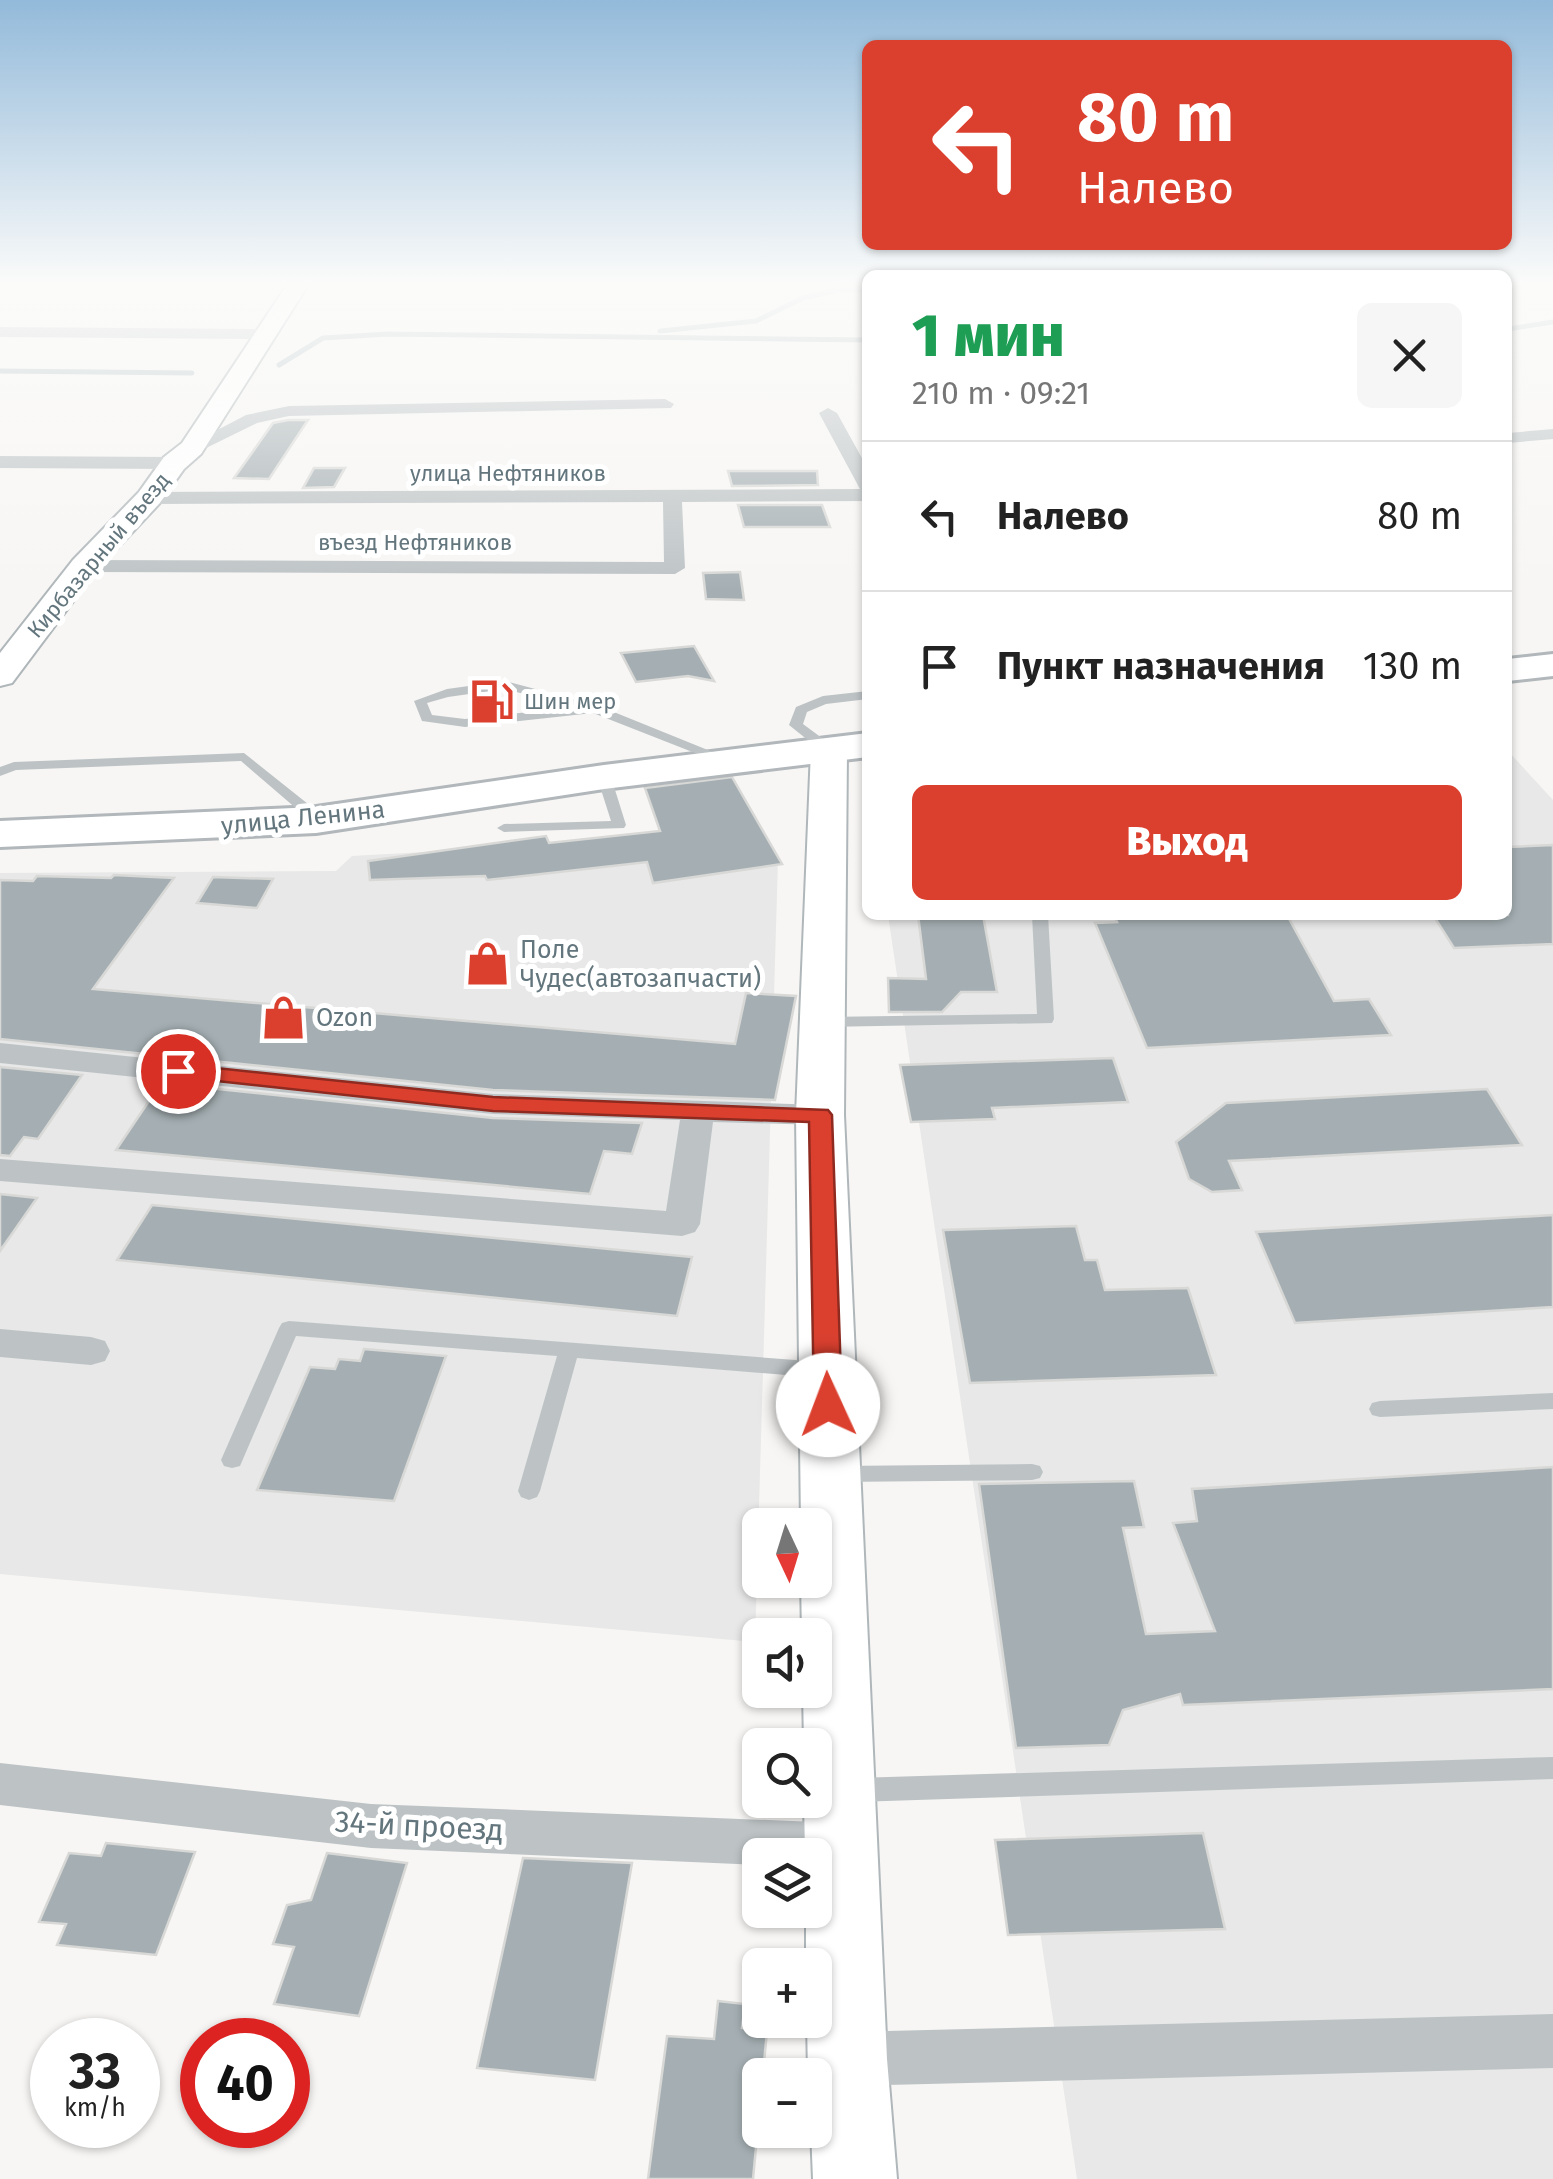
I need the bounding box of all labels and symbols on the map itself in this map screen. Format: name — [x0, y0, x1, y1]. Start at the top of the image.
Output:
street label: улица Нефтяников — [410, 460, 606, 487]
street label: Кирбазарный въезд — [21, 467, 175, 643]
street label: въезд Нефтяников — [318, 529, 512, 556]
fuel station icon: Шин мер — [467, 677, 515, 725]
place label: Шин мер — [524, 688, 616, 715]
street label: улица Ленина — [220, 794, 387, 842]
place label: Поле Чудес(автозапчасти) — [520, 935, 761, 994]
shop icon: Поле Чудес(автозапчасти) — [463, 939, 511, 987]
shop icon: Ozon — [259, 993, 307, 1041]
place label: Ozon — [316, 1003, 373, 1033]
pin — [136, 1029, 221, 1114]
position arrow — [776, 1353, 880, 1457]
north arrow — [742, 1508, 832, 1598]
street label: 34-й проезд — [334, 1804, 504, 1848]
speed limit sign: 40 — [180, 2018, 310, 2148]

